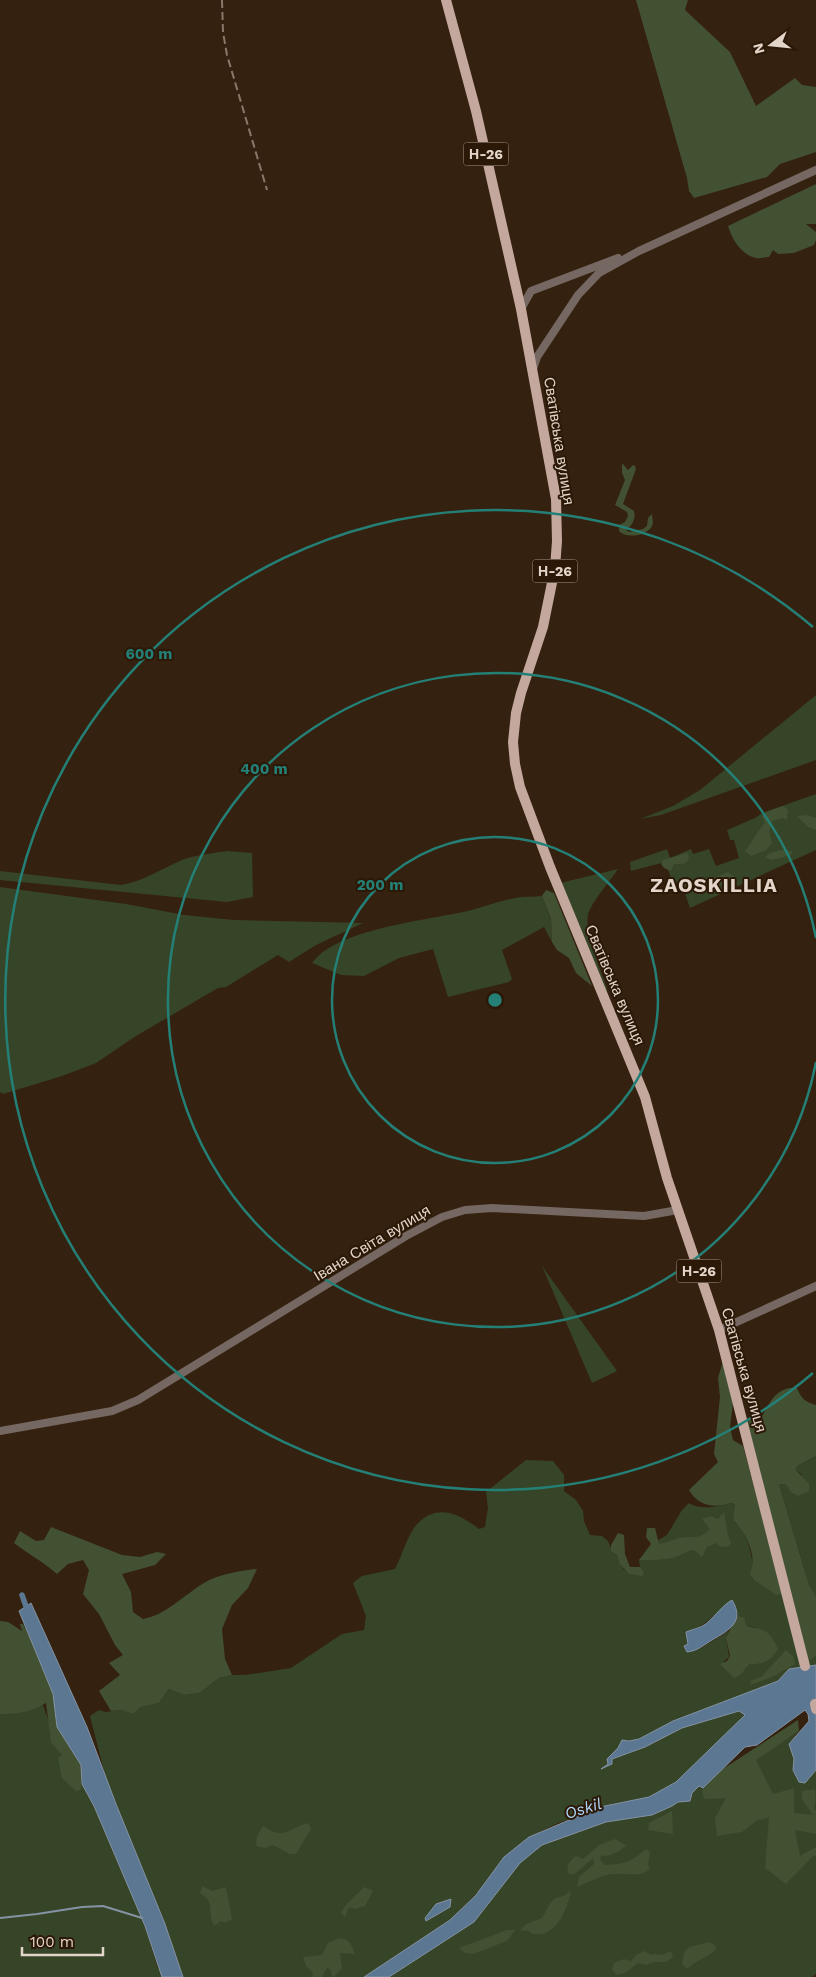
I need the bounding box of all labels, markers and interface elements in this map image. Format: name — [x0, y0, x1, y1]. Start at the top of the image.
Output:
north arrow — [746, 20, 796, 70]
text: N — [749, 41, 768, 56]
road number: Н-26 — [464, 142, 508, 166]
street label: Сватівська вулиця — [540, 376, 578, 506]
road number: Н-26 — [532, 560, 578, 582]
text: 600 m — [126, 645, 172, 663]
text: 400 m — [240, 760, 288, 778]
district label: ZAOSKILLIA — [650, 873, 778, 897]
text: 200 m — [357, 876, 403, 894]
street label: Сватівська вулиця — [582, 922, 648, 1048]
centre of rings — [486, 991, 504, 1009]
street label: Івана Світа вулиця — [310, 1201, 434, 1285]
road number: Н-26 — [676, 1260, 722, 1282]
street label: Сватівська вулиця — [718, 1306, 770, 1434]
water label: Oskil — [562, 1794, 604, 1823]
scale bar — [22, 1924, 104, 1956]
text: 100 m — [30, 1933, 74, 1951]

